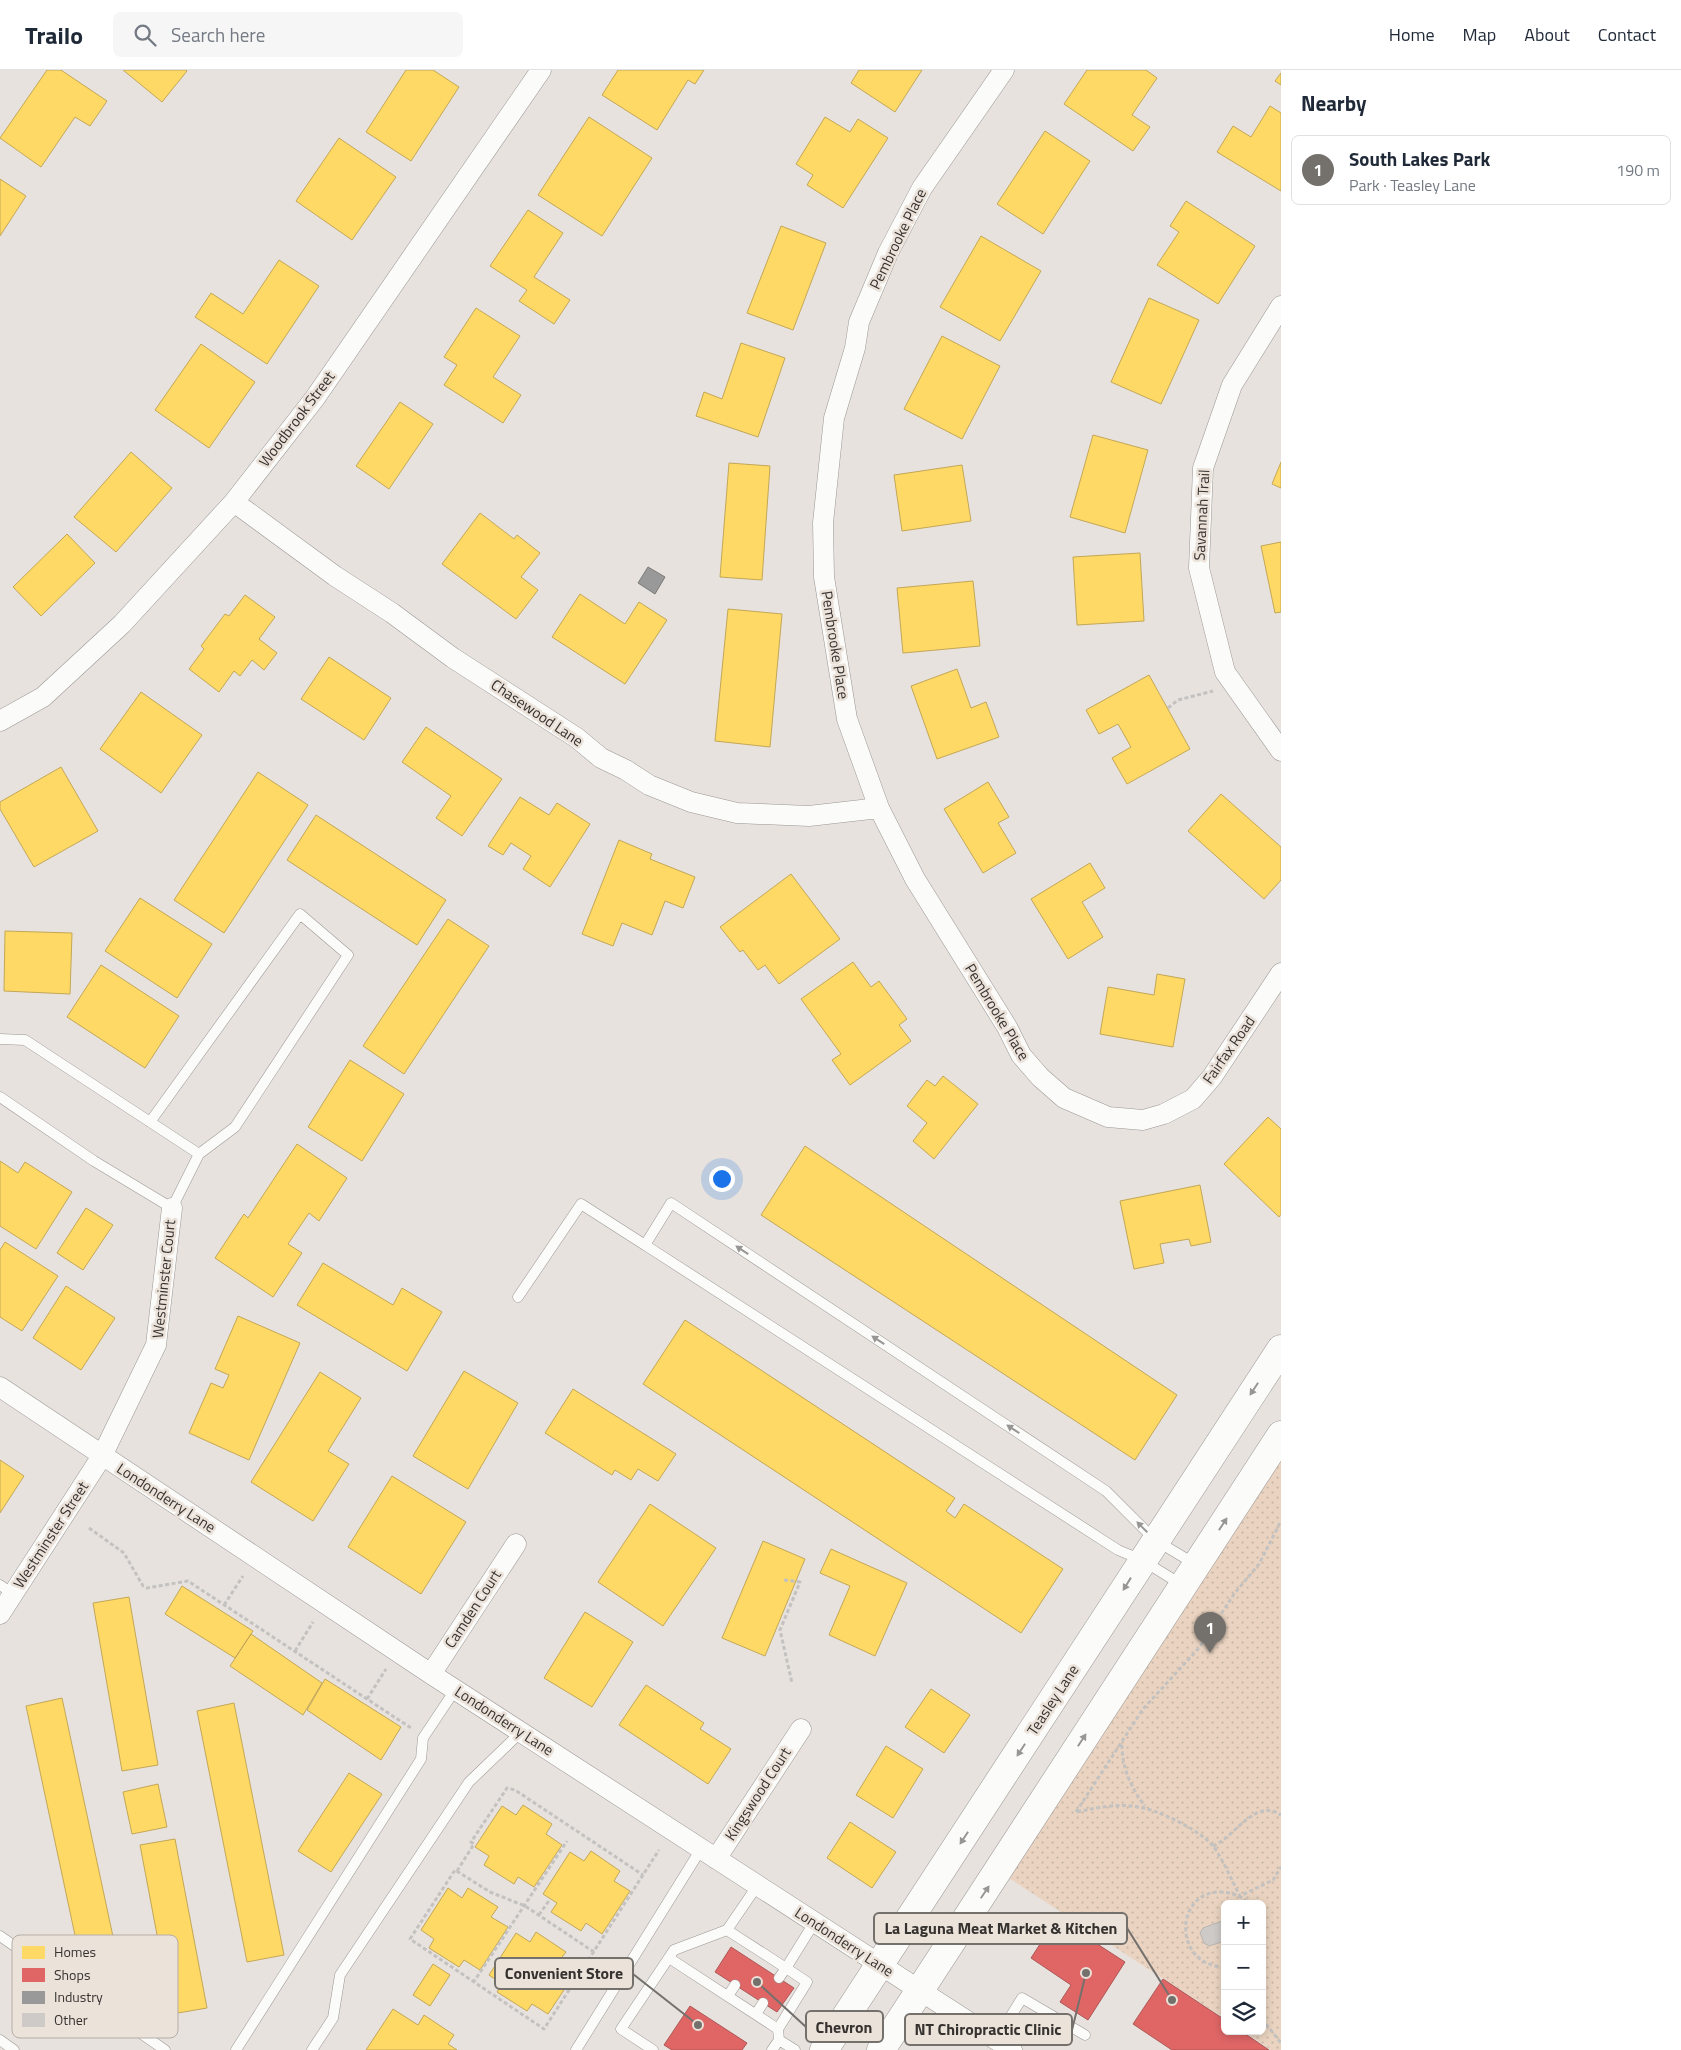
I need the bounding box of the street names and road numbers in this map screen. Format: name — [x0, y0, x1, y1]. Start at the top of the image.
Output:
street label: Pembrooke Place — [863, 185, 932, 293]
street label: Woodbrook Street — [253, 365, 341, 471]
street label: Savannah Trail — [1188, 469, 1215, 561]
street label: Pembrooke Place — [816, 589, 855, 701]
street label: Chasewood Lane — [487, 673, 588, 752]
street label: Pembrooke Place — [959, 959, 1035, 1065]
street label: Fairfax Road — [1197, 1011, 1261, 1088]
street label: Westminster Court — [146, 1218, 181, 1339]
street label: Londonderry Lane — [112, 1457, 220, 1538]
street label: Westminster Street — [7, 1476, 94, 1593]
street label: Camden Court — [439, 1564, 507, 1652]
street label: Teasley Lane — [1021, 1660, 1084, 1740]
street label: Londonderry Lane — [450, 1680, 558, 1761]
street label: Kingswood Court — [719, 1742, 797, 1845]
street label: Londonderry Lane — [790, 1901, 898, 1982]

